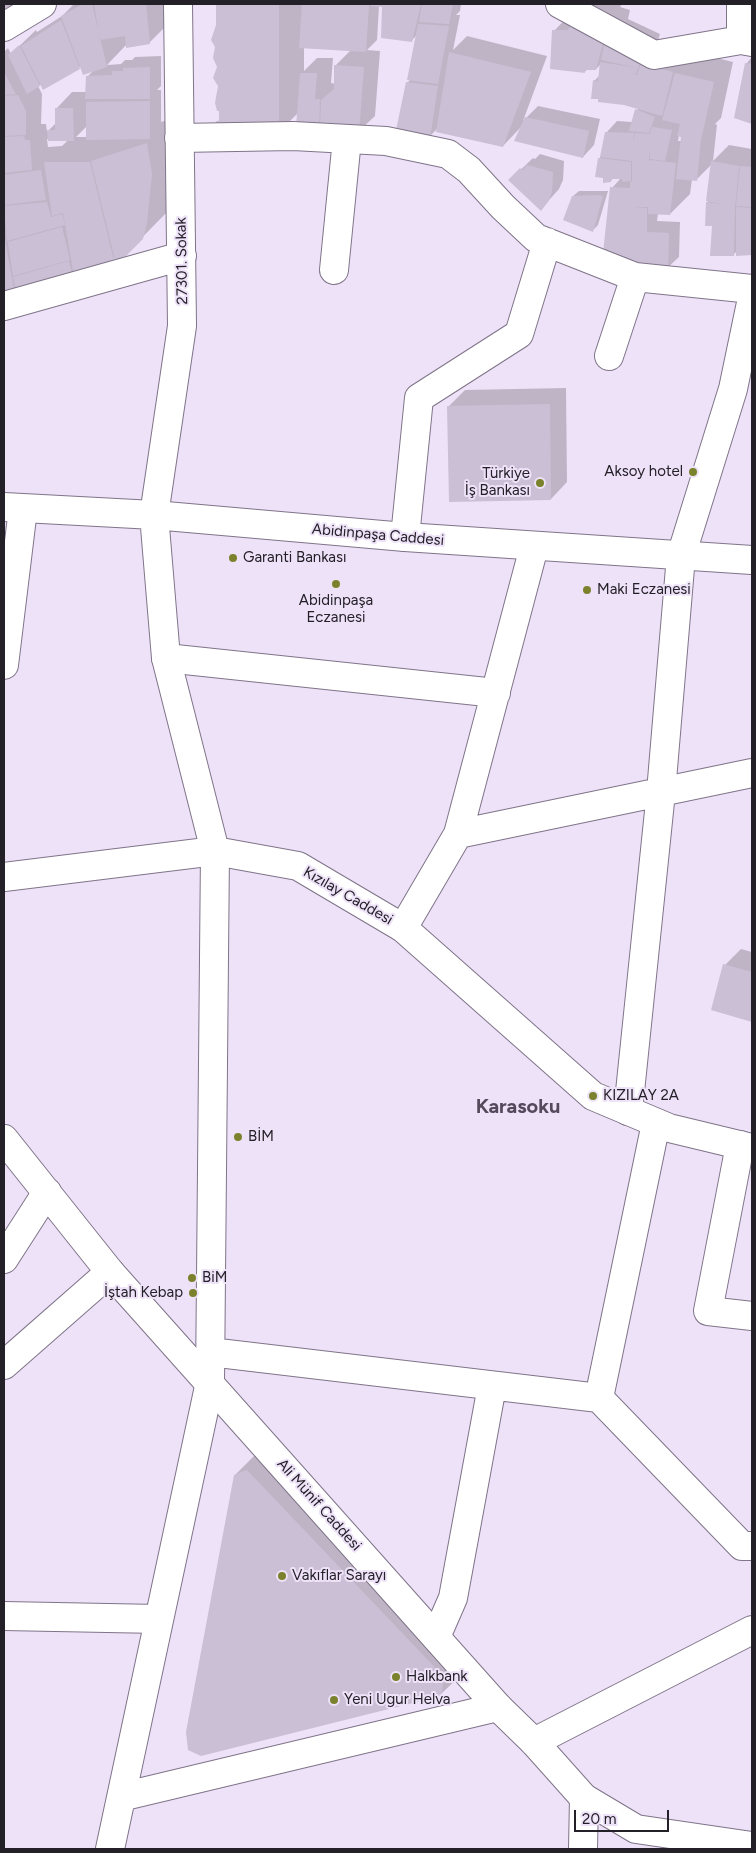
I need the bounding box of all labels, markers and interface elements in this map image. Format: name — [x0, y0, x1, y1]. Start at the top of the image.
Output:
street label: 27301. Sokak — [172, 217, 192, 305]
place label: Aksoy hotel — [604, 463, 683, 481]
place label: Türkiye İş Bankası — [465, 465, 530, 500]
marker: Aksoy hotel — [687, 466, 699, 478]
marker: Türkiye İş Bankası — [534, 477, 546, 489]
street label: Abidinpaşa Caddesi — [311, 520, 445, 550]
place label: Garanti Bankası — [243, 549, 346, 567]
marker: Garanti Bankası — [227, 552, 239, 564]
marker: Abidinpaşa Eczanesi — [330, 578, 342, 590]
place label: Maki Eczanesi — [597, 581, 691, 599]
marker: Maki Eczanesi — [581, 584, 593, 596]
place label: Abidinpaşa Eczanesi — [299, 592, 373, 627]
street label: Kızılay Caddesi — [300, 863, 396, 929]
place label: KIZILAY 2A — [603, 1087, 679, 1105]
marker: KIZILAY 2A — [587, 1090, 599, 1102]
district label: Karasoku — [476, 1095, 560, 1119]
place label: BİM — [248, 1128, 274, 1146]
marker: BİM — [232, 1131, 244, 1143]
place label: BiM — [202, 1269, 227, 1287]
marker: BiM — [186, 1272, 198, 1284]
place label: İştah Kebap — [104, 1284, 183, 1302]
marker: İştah Kebap — [187, 1287, 199, 1299]
street label: Ali Münif Caddesi — [273, 1455, 365, 1555]
place label: Vakıflar Sarayı — [292, 1567, 386, 1585]
marker: Vakıflar Sarayı — [276, 1570, 288, 1582]
place label: Halkbank — [406, 1668, 468, 1686]
marker: Halkbank — [390, 1671, 402, 1683]
place label: Yeni Ugur Helva — [344, 1691, 450, 1709]
marker: Yeni Ugur Helva — [328, 1694, 340, 1706]
scale bar — [576, 1800, 671, 1832]
text: 20 m — [582, 1810, 616, 1828]

